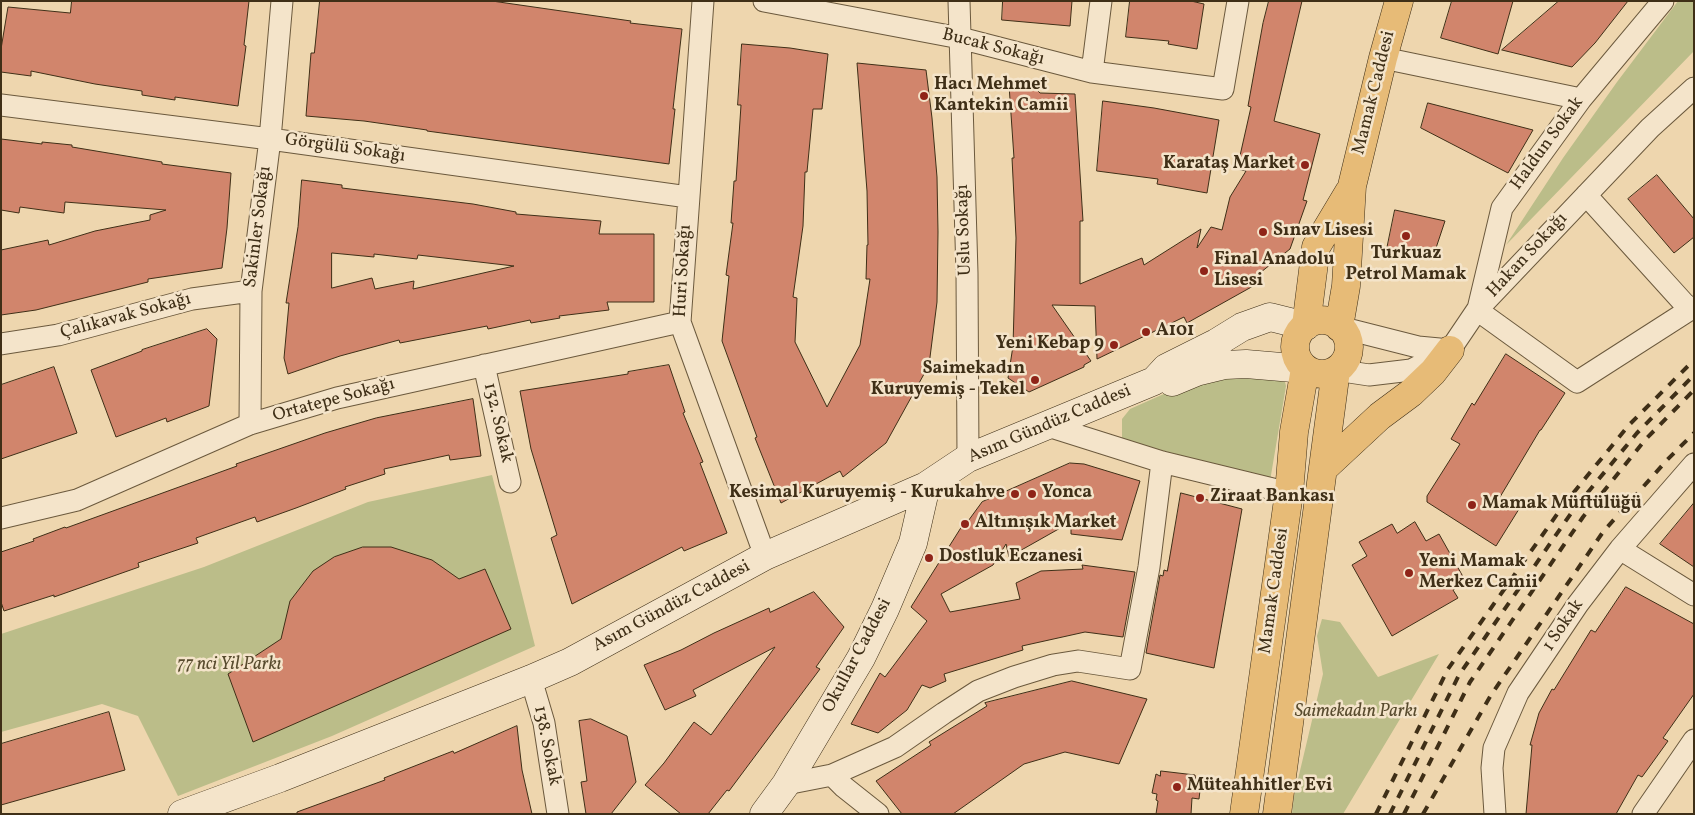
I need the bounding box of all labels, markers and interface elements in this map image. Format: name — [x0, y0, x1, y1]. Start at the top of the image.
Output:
street label: Bucak Sokağı — [940, 25, 1046, 71]
street label: Mamak Caddesi — [1349, 29, 1401, 157]
place label: Hacı Mehmet Kantekin Camii — [934, 75, 1069, 118]
marker: Hacı Mehmet Kantekin Camii — [918, 90, 930, 102]
street label: Haldun Sokak — [1507, 93, 1589, 195]
street label: Görgülü Sokağı — [283, 130, 407, 168]
place label: Karataş Market — [1163, 154, 1295, 176]
marker: Karataş Market — [1299, 159, 1311, 171]
street label: Sakinler Sokağı — [241, 165, 277, 289]
street label: Uslu Sokağı — [953, 184, 977, 276]
street label: Hakan Sokağı — [1483, 209, 1573, 303]
place label: Sınav Lisesi — [1273, 221, 1373, 243]
street label: Huri Sokağı — [671, 224, 697, 318]
marker: Sınav Lisesi — [1257, 226, 1269, 238]
marker: Turkuaz Petrol Mamak — [1400, 230, 1412, 242]
place label: Turkuaz Petrol Mamak — [1346, 244, 1466, 286]
place label: Final Anadolu Lisesi — [1214, 250, 1334, 292]
marker: Final Anadolu Lisesi — [1198, 265, 1210, 277]
street label: Çalıkavak Sokağı — [58, 289, 194, 345]
place label: A101 — [1156, 321, 1194, 343]
marker: A101 — [1140, 326, 1152, 338]
place label: Yeni Kebap 9 — [996, 334, 1104, 356]
marker: Yeni Kebap 9 — [1108, 339, 1120, 351]
place label: Saimekadın Kuruyemiş - Tekel — [871, 359, 1025, 402]
street label: Ortatepe Sokağı — [271, 374, 397, 428]
marker: Saimekadın Kuruyemiş - Tekel — [1029, 374, 1041, 386]
street label: 132. Sokak — [477, 381, 517, 465]
street label: Asım Gündüz Caddesi — [965, 381, 1135, 469]
place label: Kesimal Kuruyemiş - Kurukahve — [729, 483, 1005, 505]
place label: Yonca — [1042, 483, 1092, 505]
place label: Ziraat Bankası — [1210, 487, 1335, 509]
marker: Kesimal Kuruyemiş - Kurukahve — [1009, 488, 1021, 500]
marker: Yonca — [1026, 488, 1038, 500]
marker: Ziraat Bankası — [1194, 492, 1206, 504]
place label: Mamak Müftülüğü — [1482, 494, 1642, 516]
marker: Mamak Müftülüğü — [1466, 499, 1478, 511]
place label: Altınışık Market — [975, 513, 1117, 535]
marker: Altınışık Market — [959, 518, 971, 530]
street label: Mamak Caddesi — [1255, 527, 1295, 655]
place label: Dostluk Eczanesi — [939, 547, 1083, 569]
marker: Dostluk Eczanesi — [923, 552, 935, 564]
place label: Yeni Mamak Merkez Camii — [1419, 552, 1538, 594]
street label: Asım Gündüz Caddesi — [590, 556, 754, 658]
marker: Yeni Mamak Merkez Camii — [1403, 567, 1415, 579]
street label: Okullar Caddesi — [819, 595, 897, 717]
street label: 1 Sokak — [1539, 596, 1589, 656]
park label: 77 nci Yil Parkı — [177, 655, 281, 677]
park label: Saimekadın Parkı — [1295, 702, 1417, 724]
street label: 138. Sokak — [528, 704, 564, 788]
place label: Müteahhitler Evi — [1187, 776, 1332, 798]
marker: Müteahhitler Evi — [1171, 781, 1183, 793]

